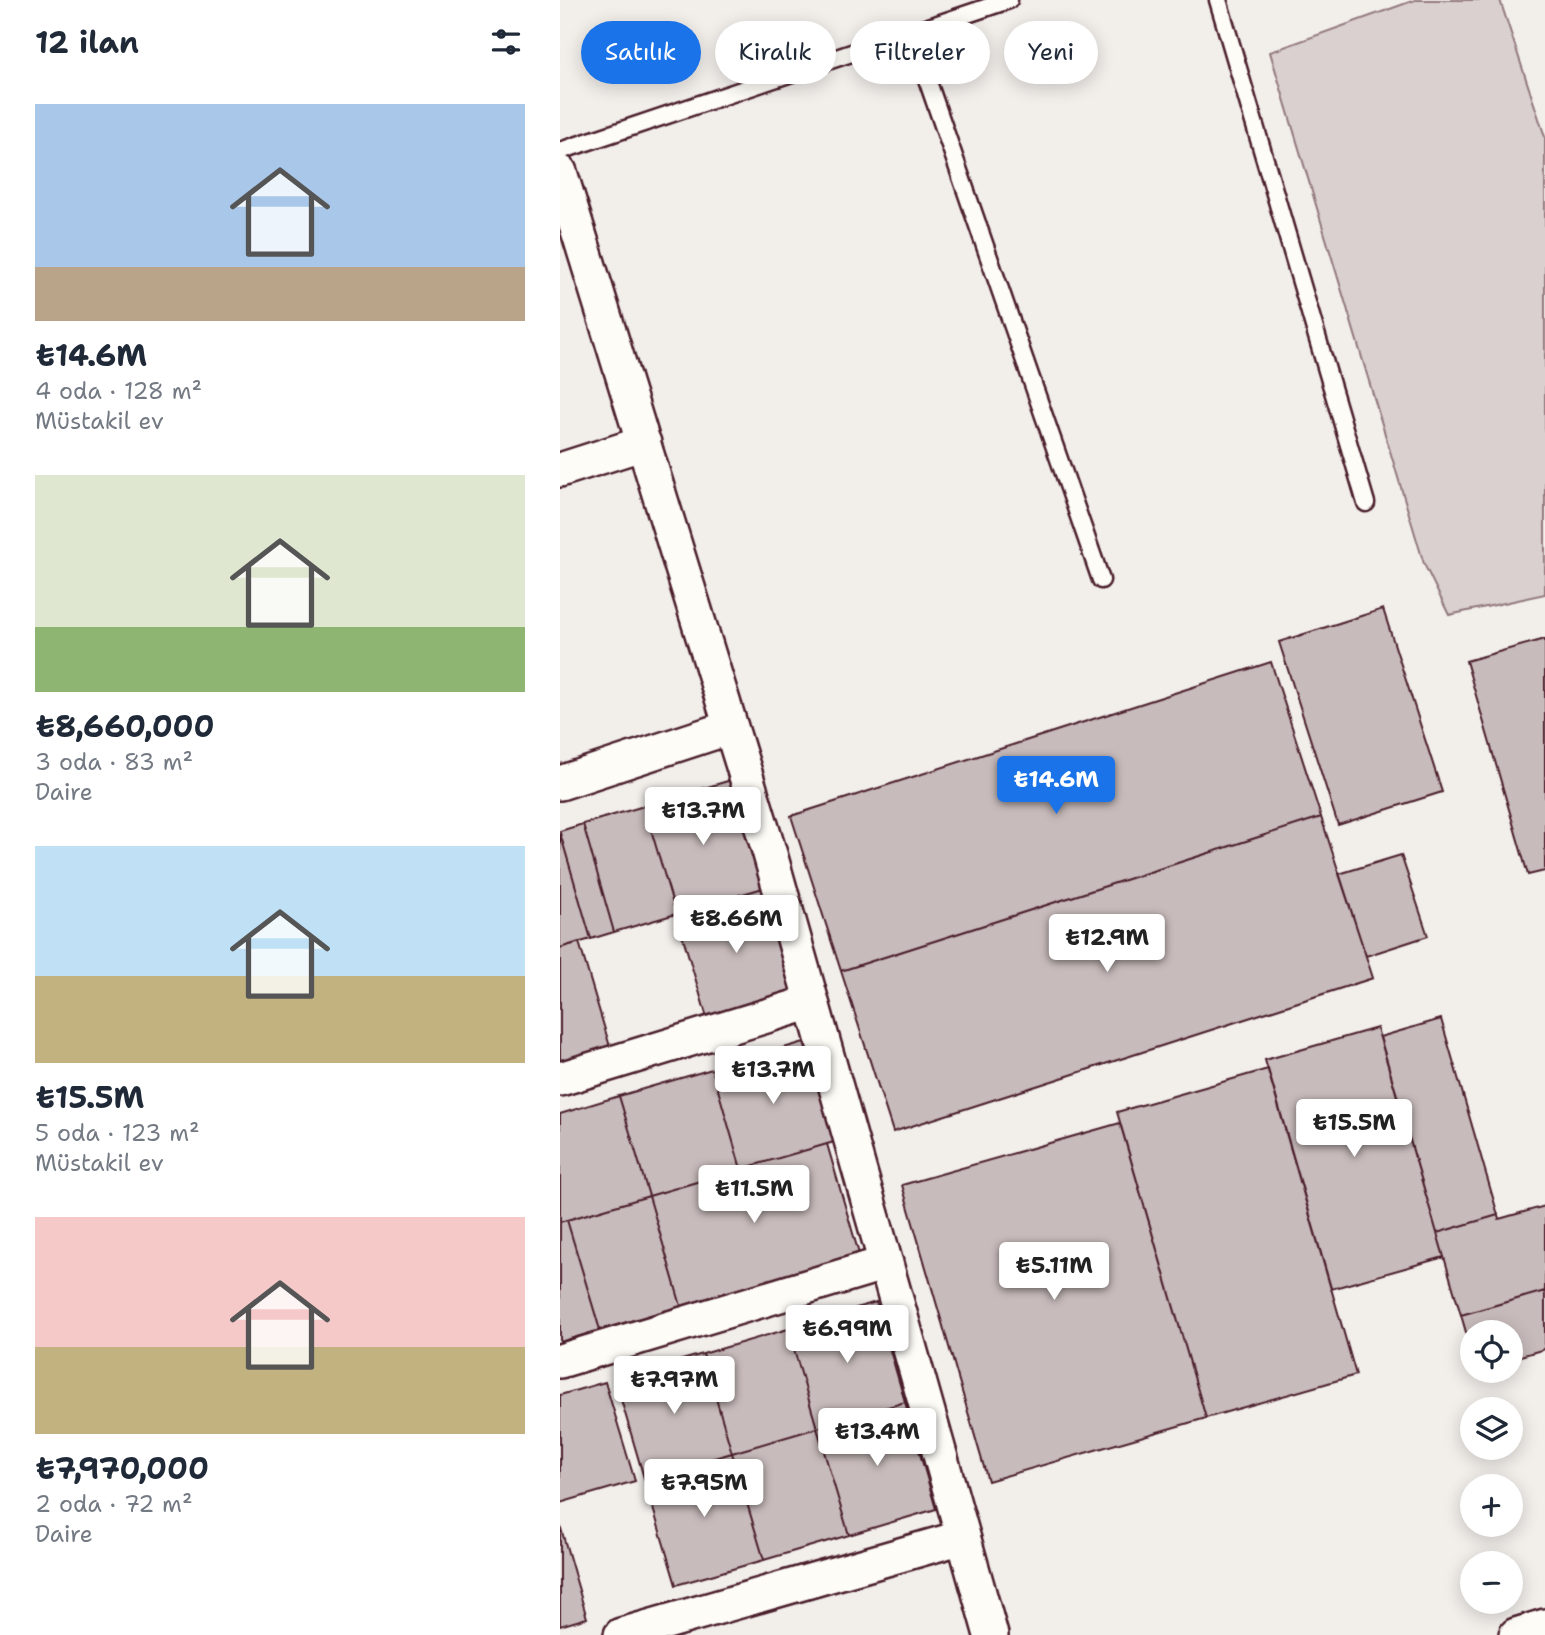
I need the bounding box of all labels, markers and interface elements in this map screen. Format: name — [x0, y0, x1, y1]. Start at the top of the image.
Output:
chip: Satılık — [581, 21, 701, 84]
chip: Kiralık — [715, 21, 836, 84]
chip: Filtreler — [850, 21, 990, 84]
chip: Yeni — [1004, 21, 1098, 84]
text: 12 ilan — [35, 22, 139, 63]
icon: filters — [487, 23, 525, 61]
icon: home — [217, 149, 343, 275]
text: ₺14.6M — [35, 335, 147, 376]
text: 4 oda · 128 m² — [35, 376, 202, 406]
text: Müstakil ev — [35, 406, 164, 436]
icon: home — [217, 520, 343, 646]
text: ₺8,660,000 — [35, 706, 215, 747]
text: 3 oda · 83 m² — [35, 747, 193, 777]
pin: ₺14.6M — [999, 756, 1113, 816]
text: ₺14.6M — [1013, 764, 1099, 794]
text: Daire — [35, 777, 93, 807]
pin: ₺13.7M — [646, 788, 760, 847]
text: ₺13.7M — [661, 795, 745, 825]
icon: home — [217, 891, 343, 1017]
pin: ₺8.66M — [679, 895, 793, 955]
text: ₺8.66M — [689, 903, 783, 933]
pin: ₺12.9M — [1050, 914, 1164, 974]
text: ₺12.9M — [1065, 922, 1149, 952]
pin: ₺13.7M — [716, 1046, 830, 1106]
text: ₺13.7M — [731, 1054, 815, 1084]
text: ₺15.5M — [35, 1077, 144, 1118]
pin: ₺15.5M — [1297, 1100, 1411, 1159]
text: ₺15.5M — [1312, 1107, 1396, 1137]
text: 5 oda · 123 m² — [35, 1118, 200, 1148]
text: Müstakil ev — [35, 1148, 164, 1178]
pin: ₺11.5M — [697, 1166, 811, 1225]
text: ₺11.5M — [714, 1173, 794, 1203]
pin: ₺5.11M — [997, 1242, 1111, 1302]
text: ₺5.11M — [1015, 1250, 1093, 1280]
icon: home — [217, 1262, 343, 1388]
pin: ₺6.99M — [790, 1306, 904, 1365]
text: ₺6.99M — [802, 1313, 892, 1343]
map controls — [1460, 1320, 1523, 1614]
button: locate — [1460, 1320, 1523, 1383]
pin: ₺7.97M — [617, 1356, 731, 1416]
text: ₺7.97M — [630, 1364, 718, 1394]
button: layers — [1460, 1397, 1523, 1460]
pin: ₺13.4M — [820, 1408, 934, 1468]
text: ₺13.4M — [834, 1416, 920, 1446]
text: ₺7,970,000 — [35, 1448, 209, 1489]
pin: ₺7.95M — [647, 1460, 761, 1519]
text: ₺7.95M — [660, 1467, 748, 1497]
button: + — [1460, 1474, 1523, 1537]
text: 2 oda · 72 m² — [35, 1489, 193, 1519]
text: Daire — [35, 1519, 93, 1549]
button: − — [1460, 1551, 1523, 1614]

